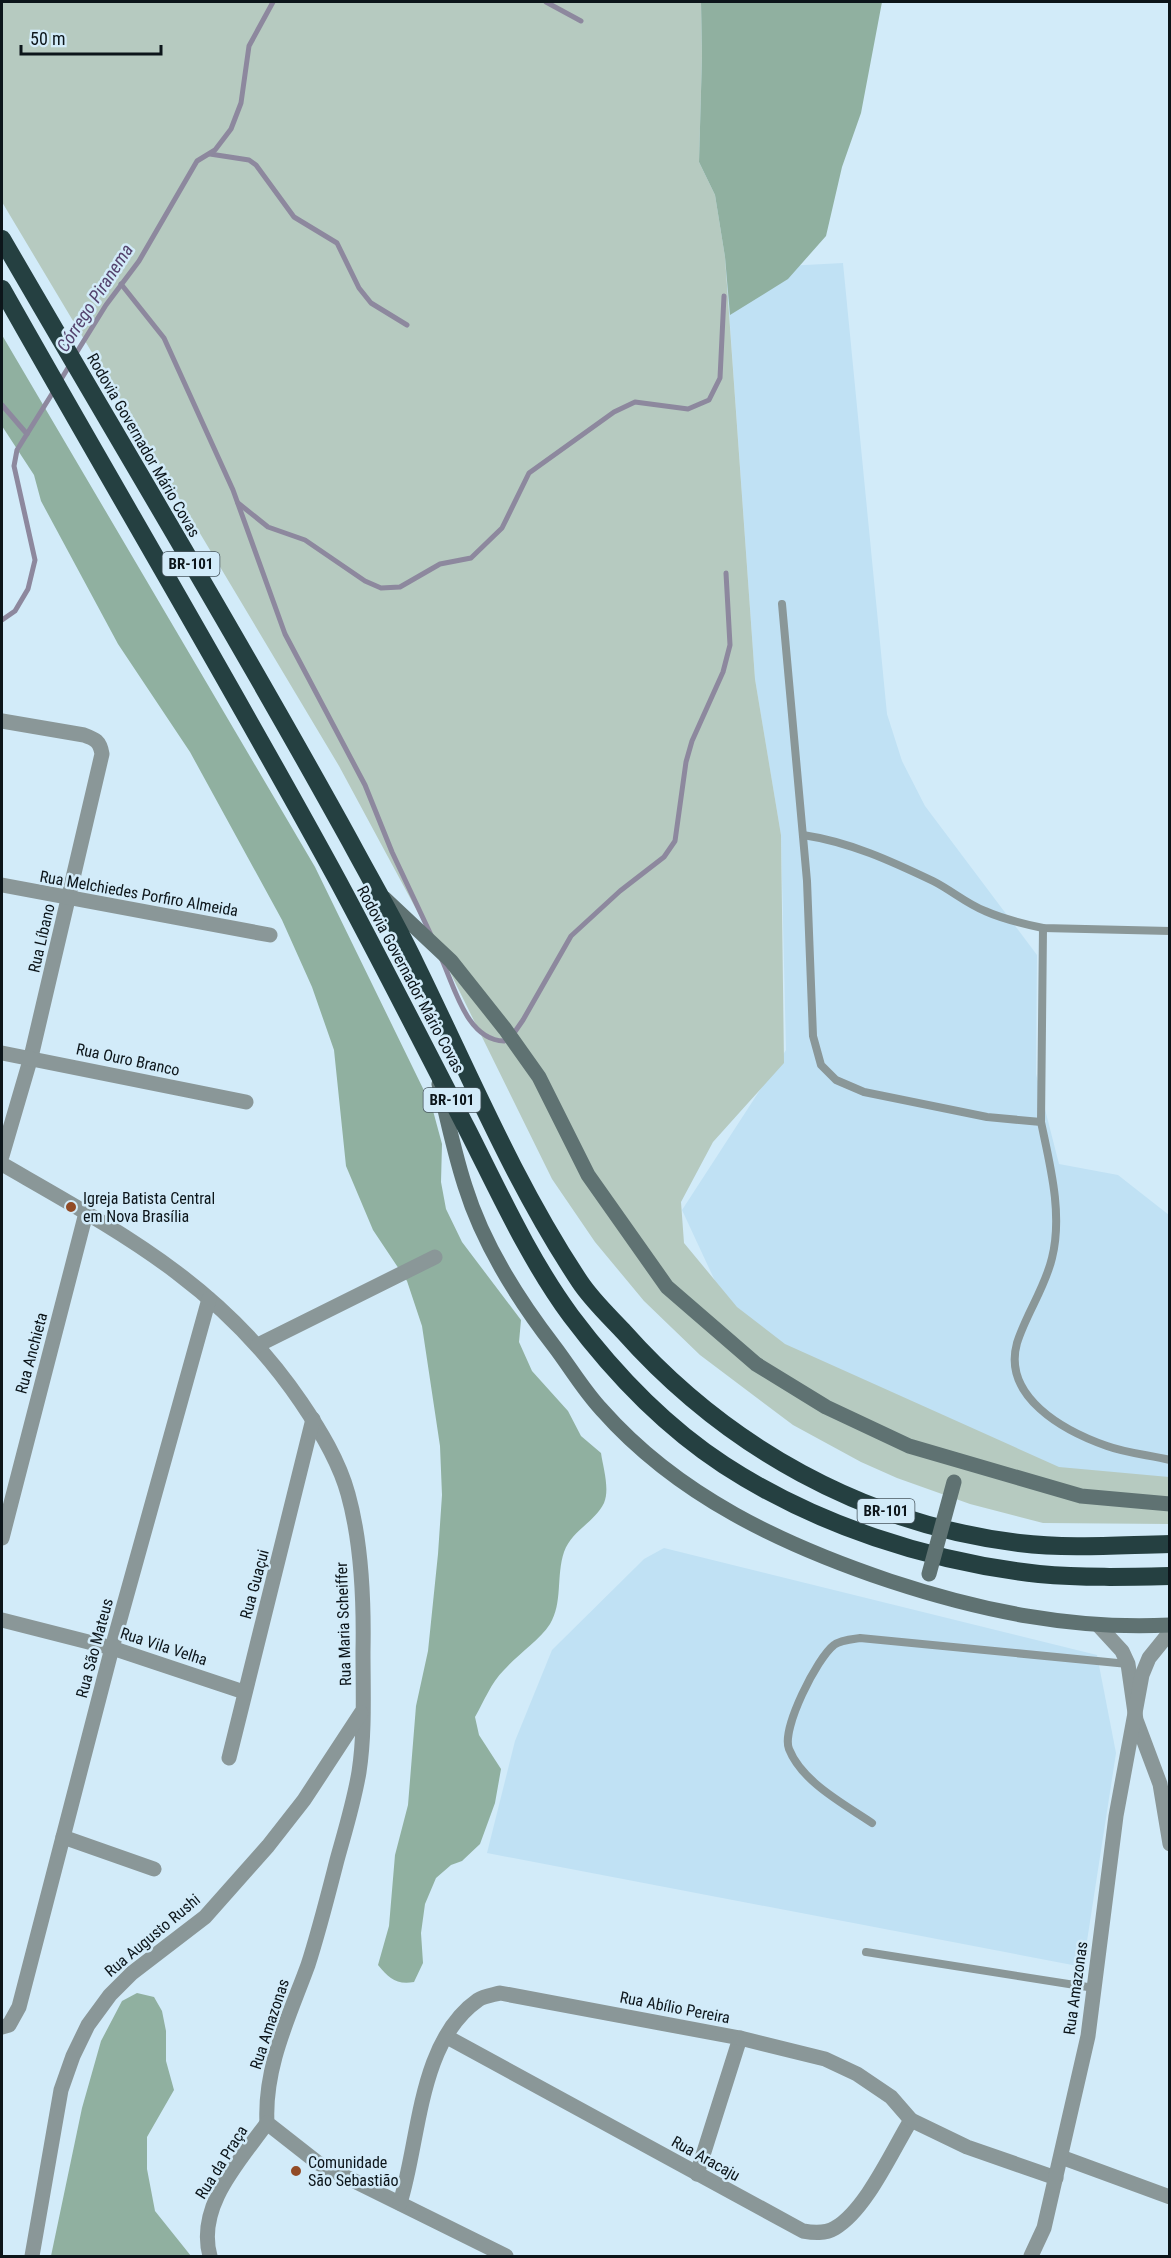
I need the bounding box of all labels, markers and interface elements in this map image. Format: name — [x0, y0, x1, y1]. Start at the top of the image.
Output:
scale bar — [21, 18, 160, 56]
text: 50 m — [30, 28, 65, 49]
water label: Córrego Piranema — [52, 240, 137, 355]
street label: Rodovia Governador Mário Covas — [83, 350, 204, 541]
road number: BR-101 — [162, 552, 219, 576]
street label: Rua Melchiedes Porfiro Almeida — [38, 867, 240, 920]
street label: Rodovia Governador Mário Covas — [353, 882, 468, 1076]
street label: Rua Líbano — [24, 902, 59, 974]
street label: Rua Ouro Branco — [74, 1039, 181, 1080]
road number: BR-101 — [424, 1088, 480, 1112]
place label: Igreja Batista Central em Nova Brasília — [83, 1189, 215, 1226]
marker: Igreja Batista Central em Nova Brasília — [64, 1200, 78, 1214]
street label: Rua Anchieta — [12, 1310, 51, 1396]
road number: BR-101 — [858, 1499, 914, 1523]
street label: Rua Guaçui — [236, 1547, 273, 1621]
street label: Rua Maria Scheiffer — [332, 1562, 355, 1686]
street label: Rua São Mateus — [72, 1596, 117, 1700]
street label: Rua Vila Velha — [118, 1623, 210, 1669]
street label: Rua Augusto Rushi — [101, 1890, 204, 1981]
street label: Rua Amazonas — [1060, 1940, 1091, 2036]
street label: Rua Amazonas — [246, 1976, 293, 2072]
street label: Rua Abílio Pereira — [618, 1987, 732, 2027]
street label: Rua da Praça — [191, 2122, 251, 2202]
street label: Rua Aracaju — [668, 2132, 743, 2185]
place label: Comunidade São Sebastião — [308, 2153, 398, 2190]
marker: Comunidade São Sebastião — [289, 2164, 303, 2178]

